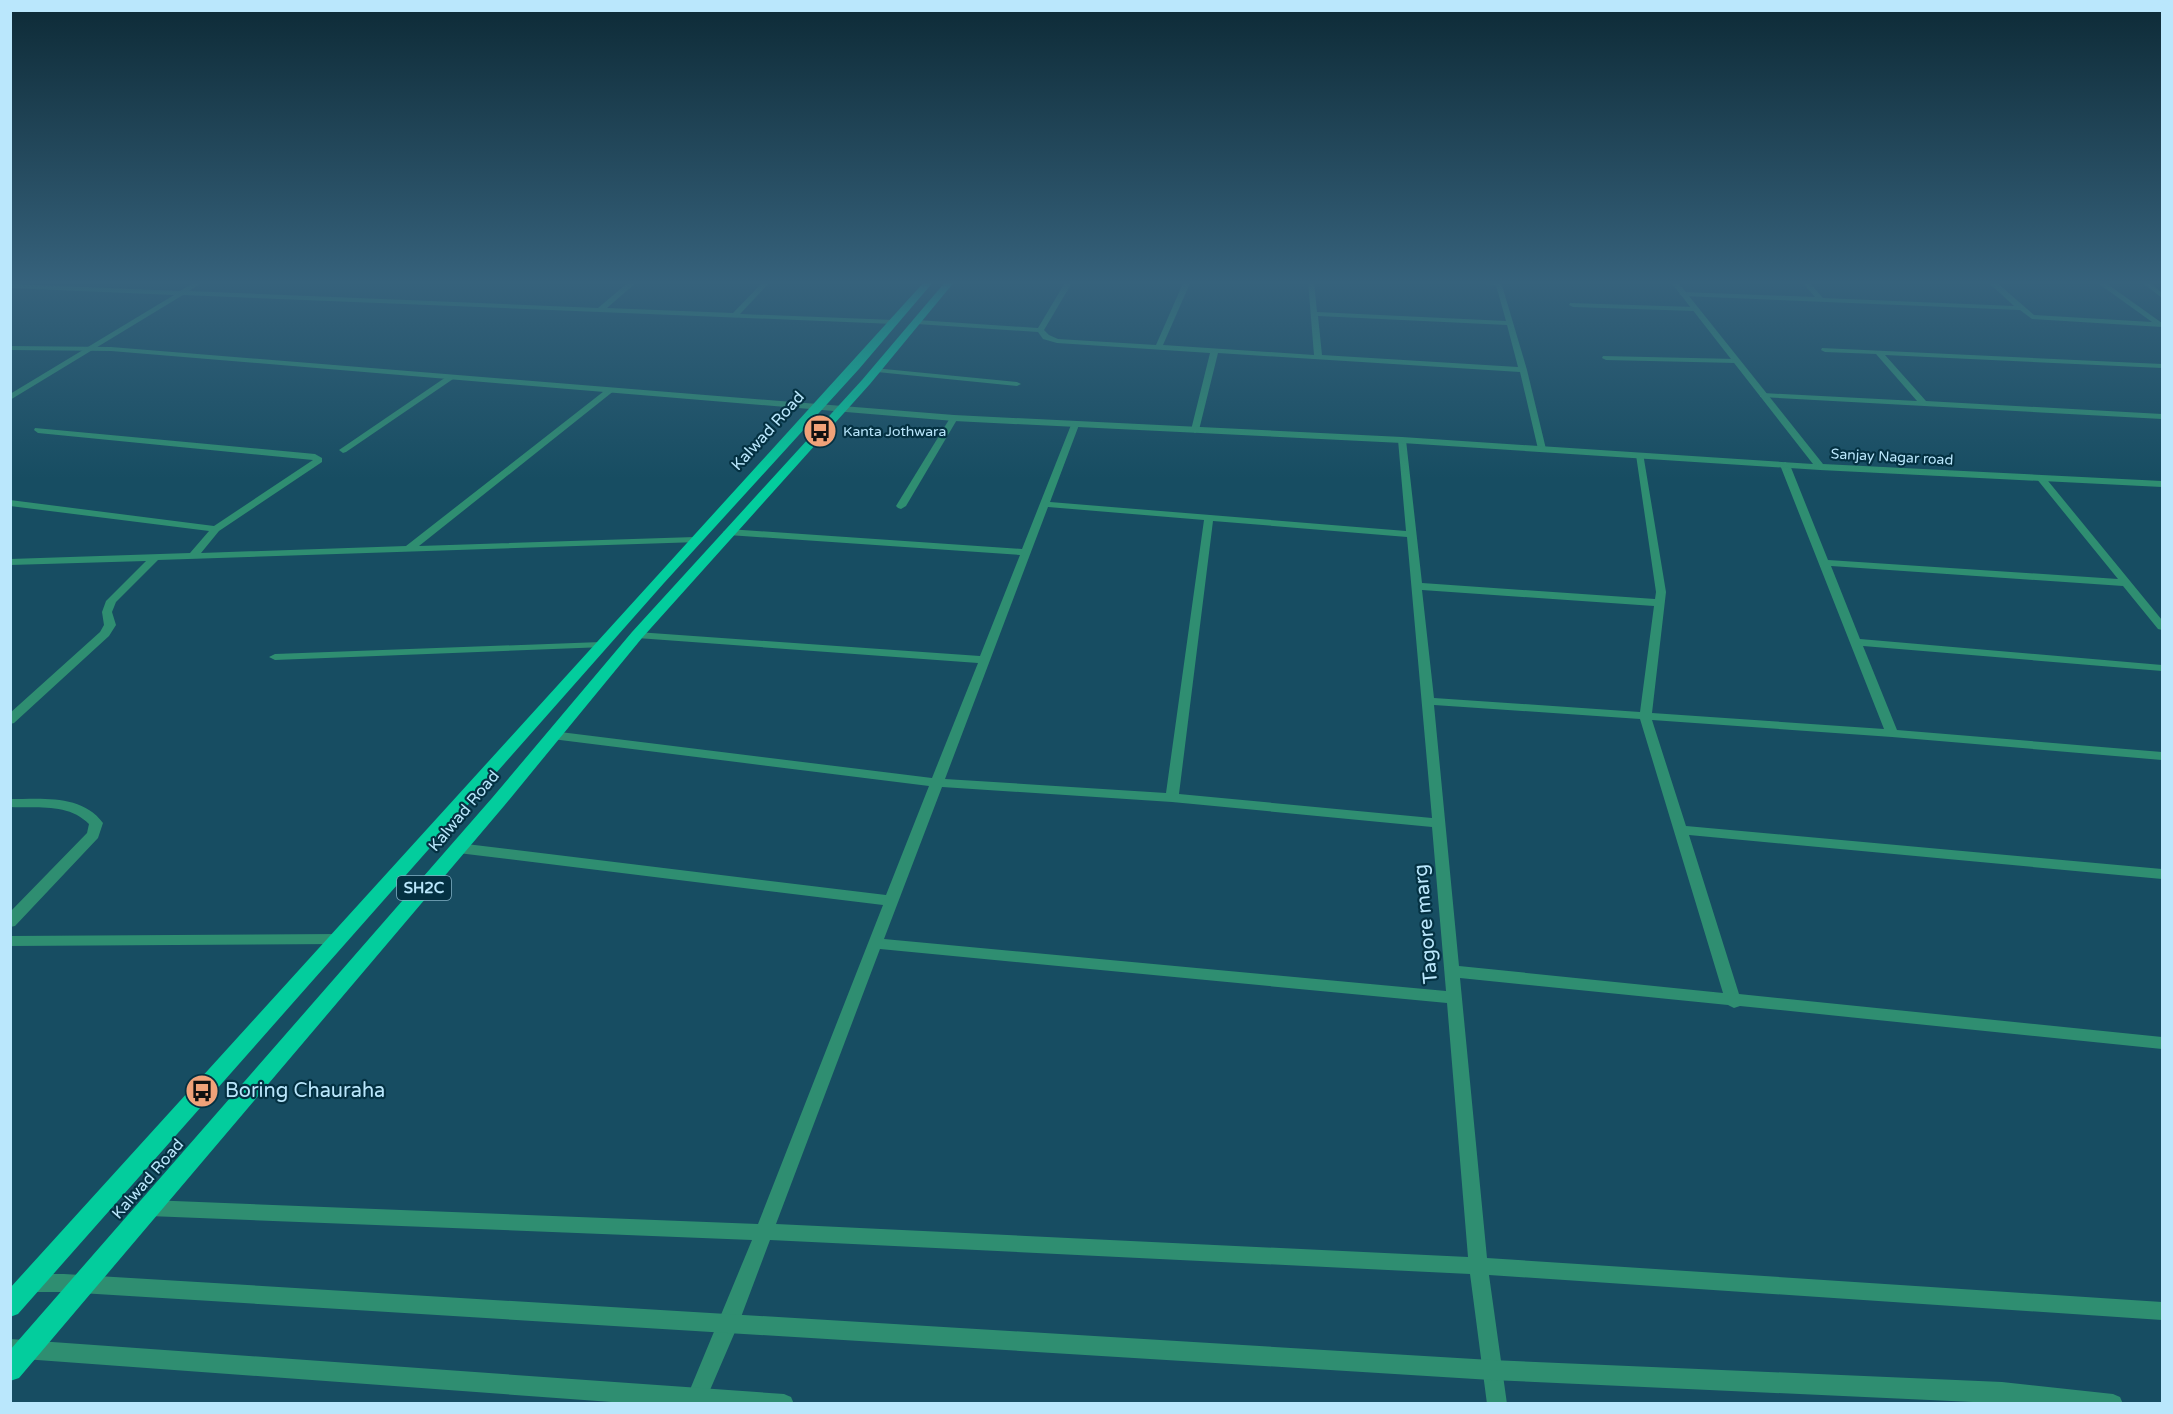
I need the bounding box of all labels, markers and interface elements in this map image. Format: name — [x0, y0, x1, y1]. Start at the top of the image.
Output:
street label: Kalwad Road — [727, 387, 809, 475]
bus stop icon: Kanta Jothwara — [802, 413, 838, 449]
place label: Kanta Jothwara — [843, 423, 946, 440]
street label: Sanjay Nagar road — [1830, 445, 1954, 469]
street label: Kalwad Road — [424, 766, 504, 856]
street label: Tagore marg — [1409, 863, 1443, 985]
road number: SH2C — [397, 876, 451, 900]
bus stop icon: Boring Chauraha — [184, 1073, 220, 1109]
place label: Boring Chauraha — [225, 1079, 385, 1103]
street label: Kalwad Road — [108, 1135, 188, 1223]

